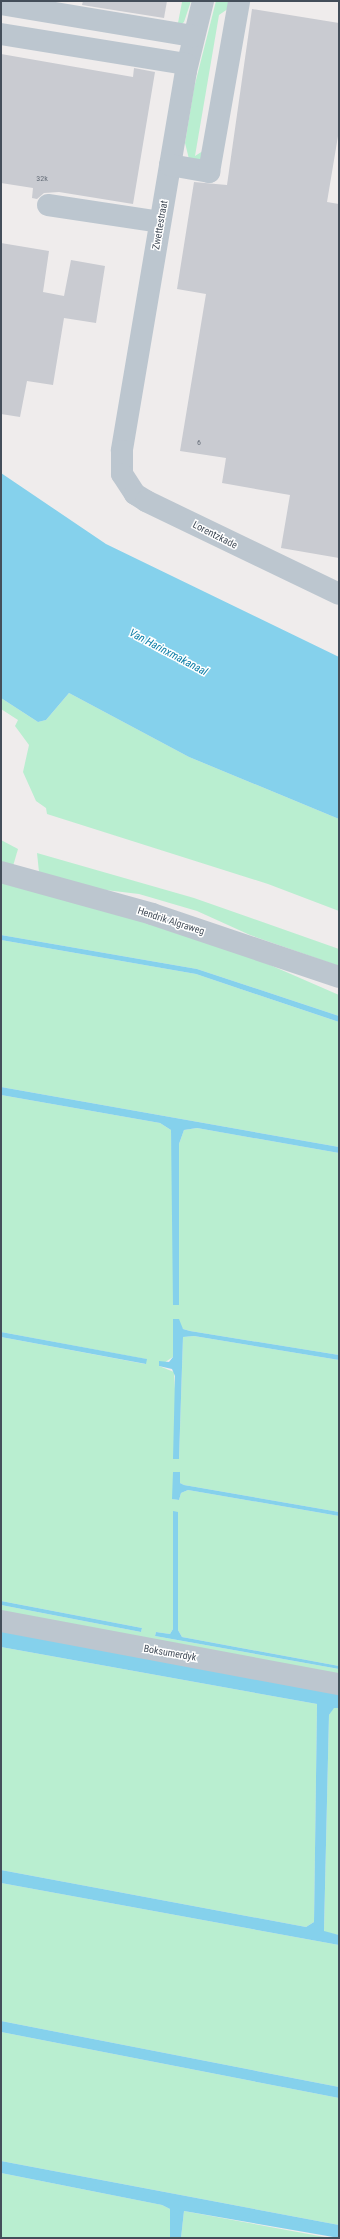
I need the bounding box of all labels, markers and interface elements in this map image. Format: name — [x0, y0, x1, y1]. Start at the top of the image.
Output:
house number: 32k — [36, 174, 48, 184]
street label: Zwettestraat — [150, 199, 170, 251]
house number: 6 — [197, 438, 201, 448]
street label: Lorentzkade — [191, 519, 239, 551]
water label: Van Harinxmakanaal — [127, 627, 209, 679]
street label: Hendrik Algraweg — [136, 905, 206, 937]
street label: Boksumerdyk — [143, 1642, 197, 1664]

